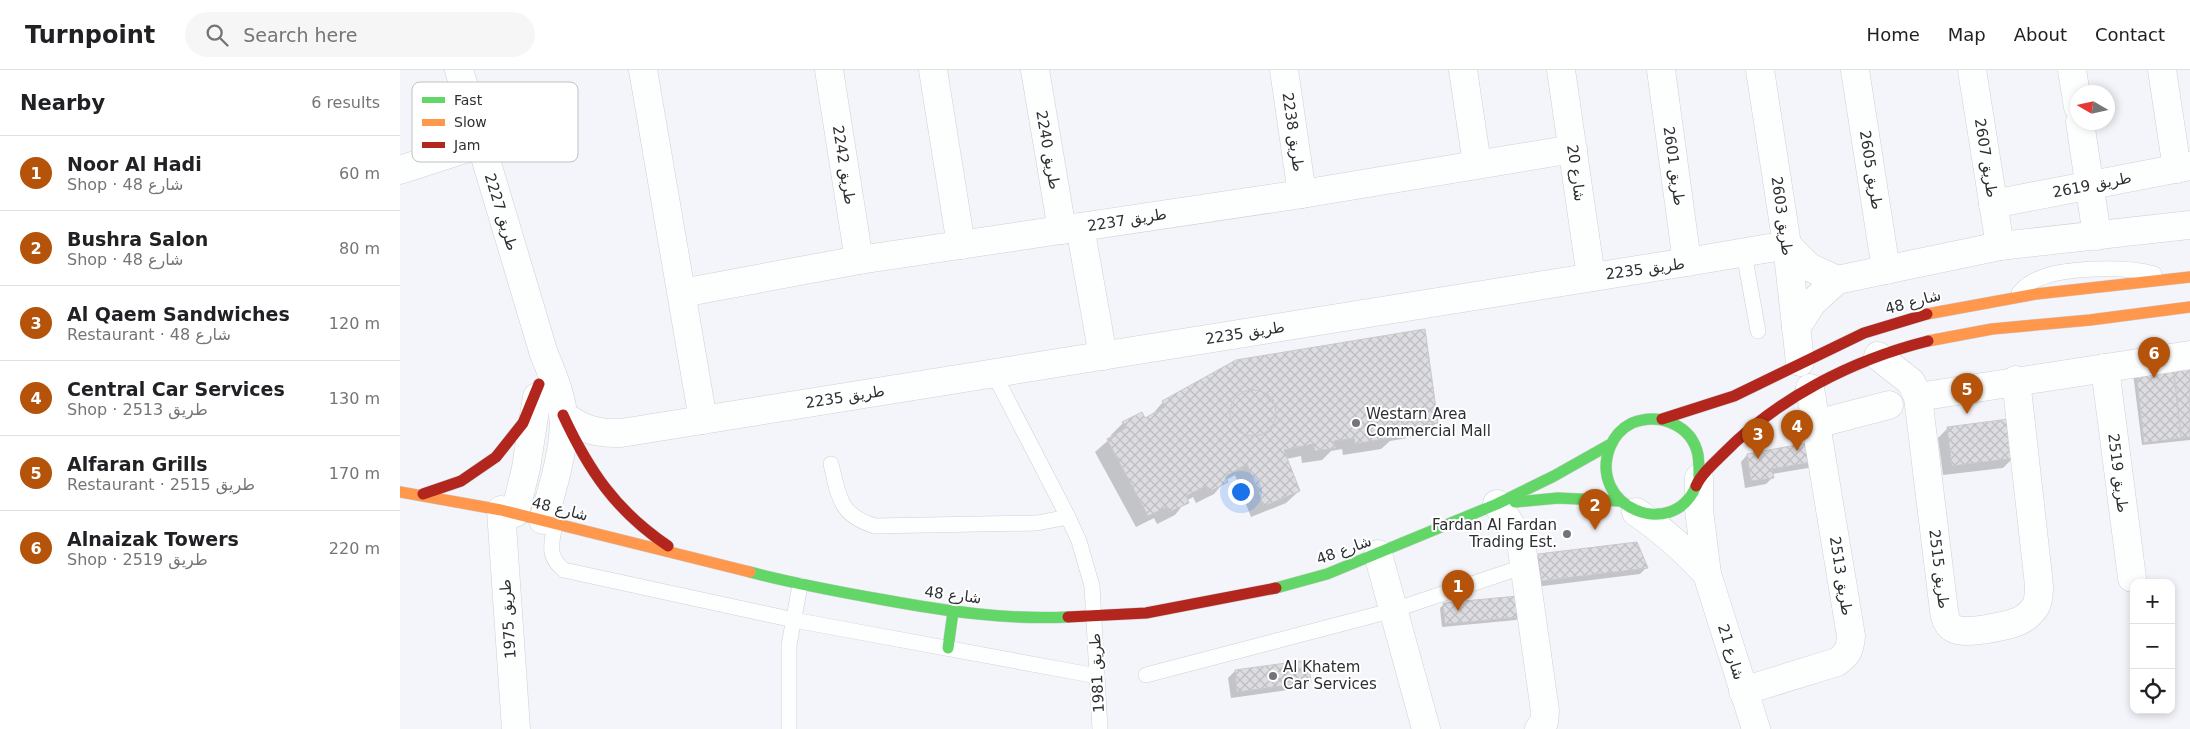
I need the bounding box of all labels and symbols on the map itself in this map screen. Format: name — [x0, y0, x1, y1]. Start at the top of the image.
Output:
legend — [412, 82, 578, 162]
north arrow — [2070, 85, 2115, 130]
street label: طريق 2238 — [1279, 91, 1307, 173]
text: Fast — [454, 92, 483, 108]
street label: طريق 2240 — [1032, 109, 1064, 191]
text: Slow — [454, 114, 487, 130]
street label: طريق 2607 — [1971, 117, 2001, 199]
street label: طريق 2242 — [829, 124, 859, 206]
street label: طريق 2601 — [1660, 125, 1688, 207]
street label: طريق 2605 — [1856, 129, 1886, 211]
text: Jam — [453, 137, 480, 153]
street label: شارع 20 — [1563, 143, 1589, 203]
street label: طريق 2619 — [2051, 169, 2133, 201]
street label: طريق 2227 — [481, 171, 521, 253]
street label: طريق 2603 — [1768, 175, 1796, 257]
street label: طريق 2237 — [1086, 205, 1168, 235]
street label: طريق 2235 — [1604, 255, 1686, 283]
street label: شارع 48 — [1883, 286, 1943, 318]
street label: طريق 2235 — [1204, 318, 1286, 348]
pin: 6 — [2138, 337, 2170, 378]
pin: 5 — [1951, 373, 1983, 414]
street label: طريق 2235 — [804, 382, 886, 412]
place label: Westarn Area Commercial Mall — [1366, 405, 1491, 440]
pin: 4 — [1781, 410, 1813, 451]
marker: Westarn Area Commercial Mall — [1350, 417, 1362, 429]
pin: 3 — [1742, 418, 1774, 459]
street label: طريق 2519 — [2104, 432, 2132, 514]
your location — [1228, 479, 1254, 505]
pin: 2 — [1579, 489, 1611, 530]
street label: شارع 48 — [530, 493, 590, 525]
place label: Fardan Al Fardan Trading Est. — [1432, 516, 1557, 551]
marker: Fardan Al Fardan Trading Est. — [1561, 528, 1573, 540]
street label: طريق 2515 — [1925, 528, 1953, 610]
street label: شارع 48 — [1314, 532, 1374, 568]
street label: طريق 2513 — [1826, 535, 1856, 617]
pin: 1 — [1442, 570, 1474, 611]
street label: طريق 1975 — [496, 579, 520, 659]
street label: شارع 48 — [924, 583, 982, 607]
street label: شارع 21 — [1714, 622, 1748, 682]
street label: طريق 1981 — [1086, 633, 1108, 713]
place label: Al Khatem Car Services — [1283, 658, 1377, 693]
marker: Al Khatem Car Services — [1267, 670, 1279, 682]

